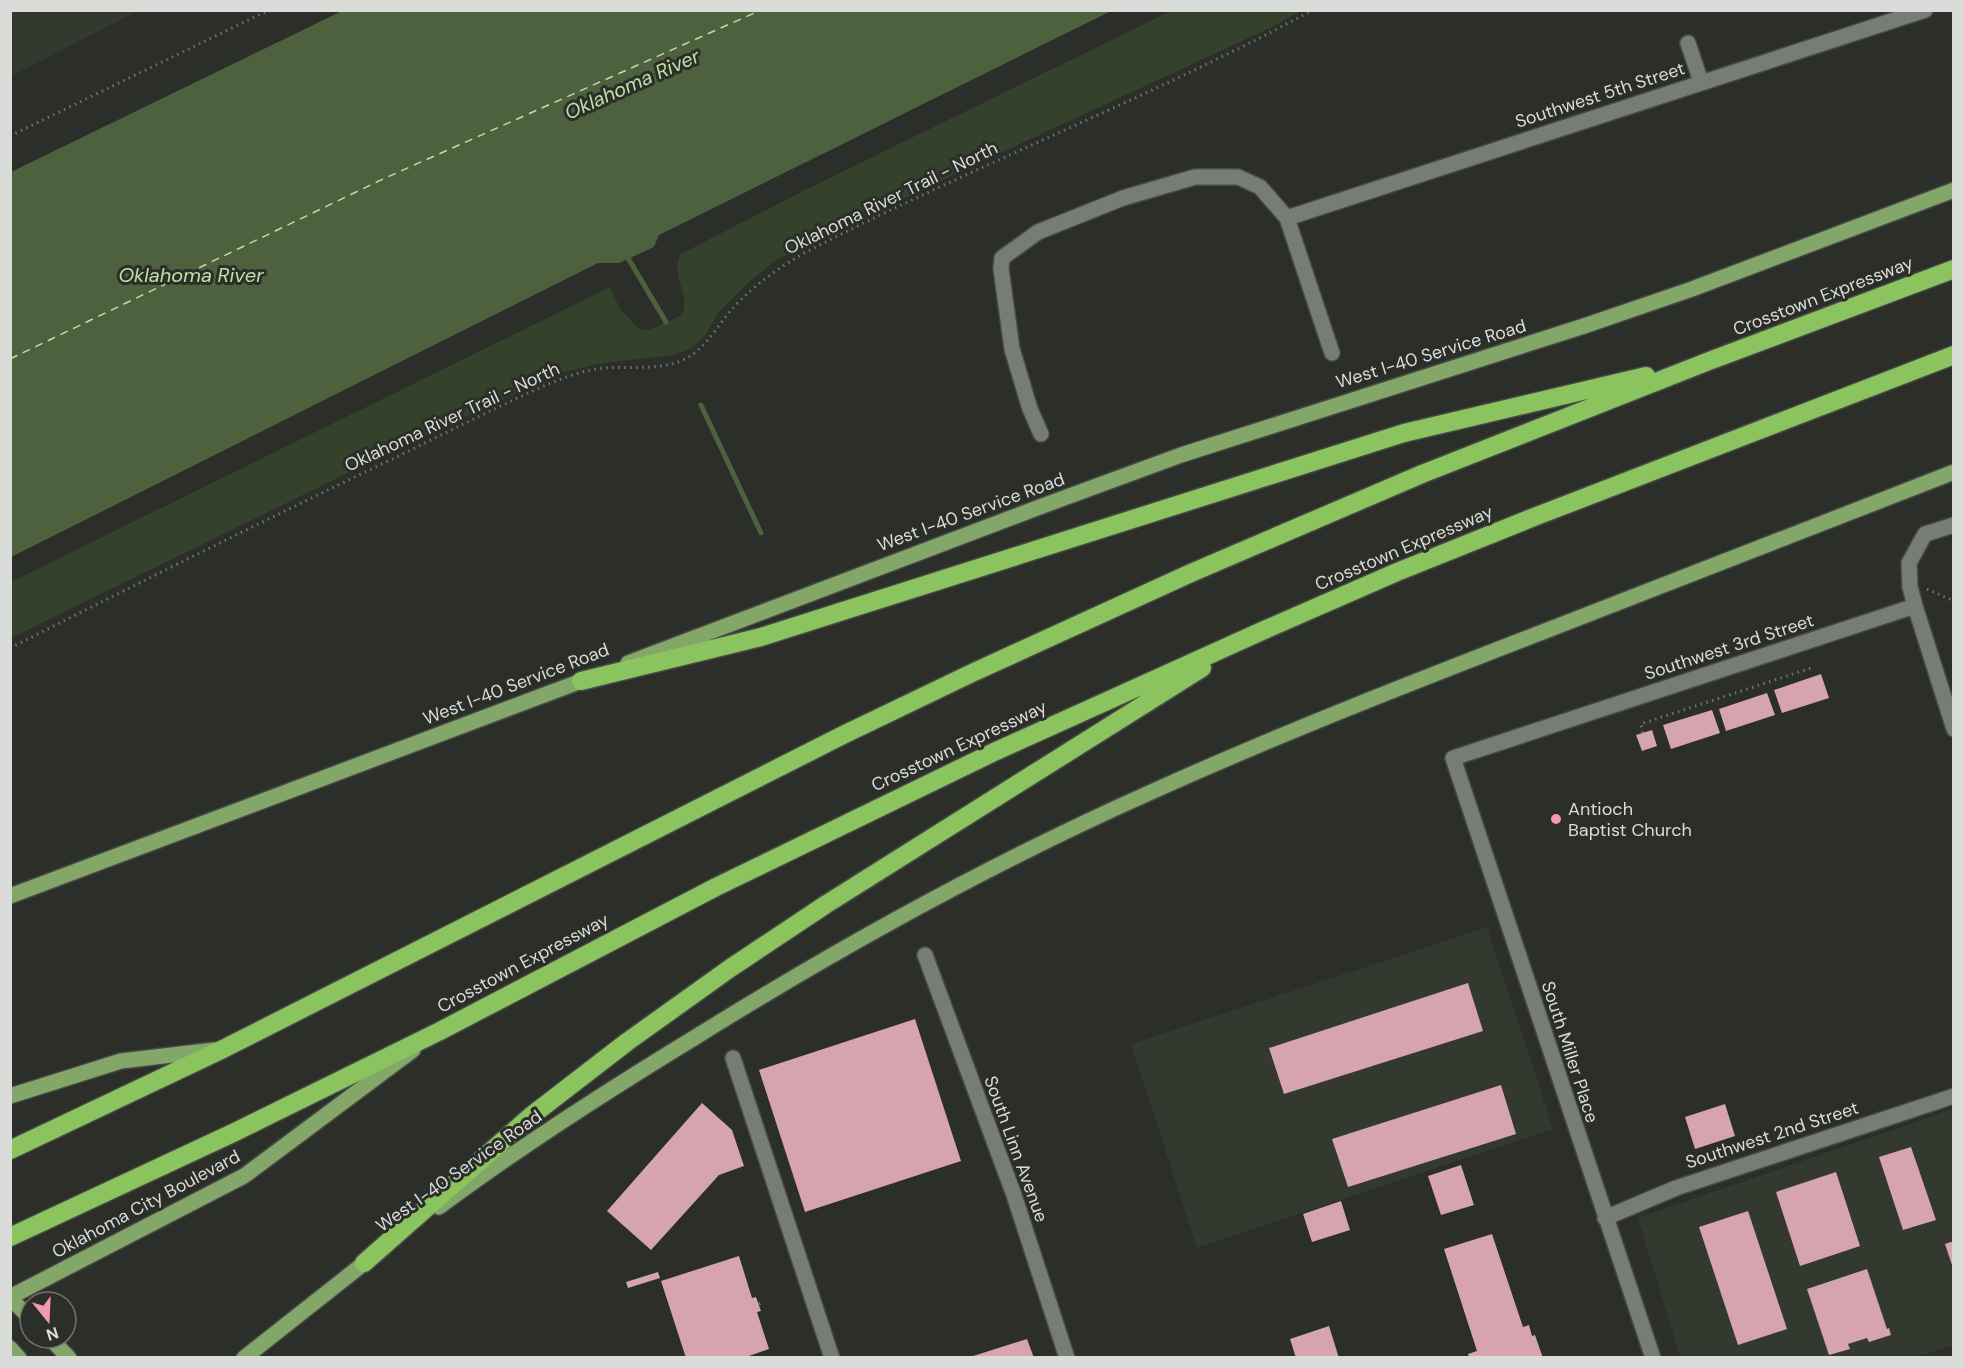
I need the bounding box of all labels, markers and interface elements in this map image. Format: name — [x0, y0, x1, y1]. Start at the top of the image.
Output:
water label: Oklahoma River — [560, 42, 704, 125]
street label: Southwest 5th Street — [1512, 56, 1688, 134]
street label: Oklahoma River Trail - North — [780, 136, 1002, 260]
street label: Crosstown Expressway — [1729, 251, 1917, 341]
water label: Oklahoma River — [118, 262, 264, 288]
street label: West I-40 Service Road — [1333, 314, 1529, 394]
street label: Oklahoma River Trail - North — [341, 357, 563, 477]
street label: West I-40 Service Road — [874, 467, 1068, 557]
street label: Crosstown Expressway — [1311, 500, 1497, 596]
street label: Southwest 3rd Street — [1641, 608, 1817, 686]
street label: West I-40 Service Road — [419, 637, 613, 731]
street label: Crosstown Expressway — [867, 695, 1051, 797]
place label: Antioch Baptist Church — [1568, 797, 1692, 842]
marker: Antioch Baptist Church — [1549, 812, 1563, 826]
street label: Crosstown Expressway — [433, 908, 613, 1018]
street label: South Miller Place — [1536, 978, 1604, 1126]
street label: South Linn Avenue — [978, 1073, 1054, 1225]
street label: Southwest 2nd Street — [1682, 1096, 1862, 1174]
street label: West I-40 Service Road — [371, 1105, 547, 1237]
street label: Oklahoma City Boulevard — [48, 1144, 244, 1264]
north arrow — [18, 1290, 78, 1350]
text: N — [44, 1322, 61, 1346]

